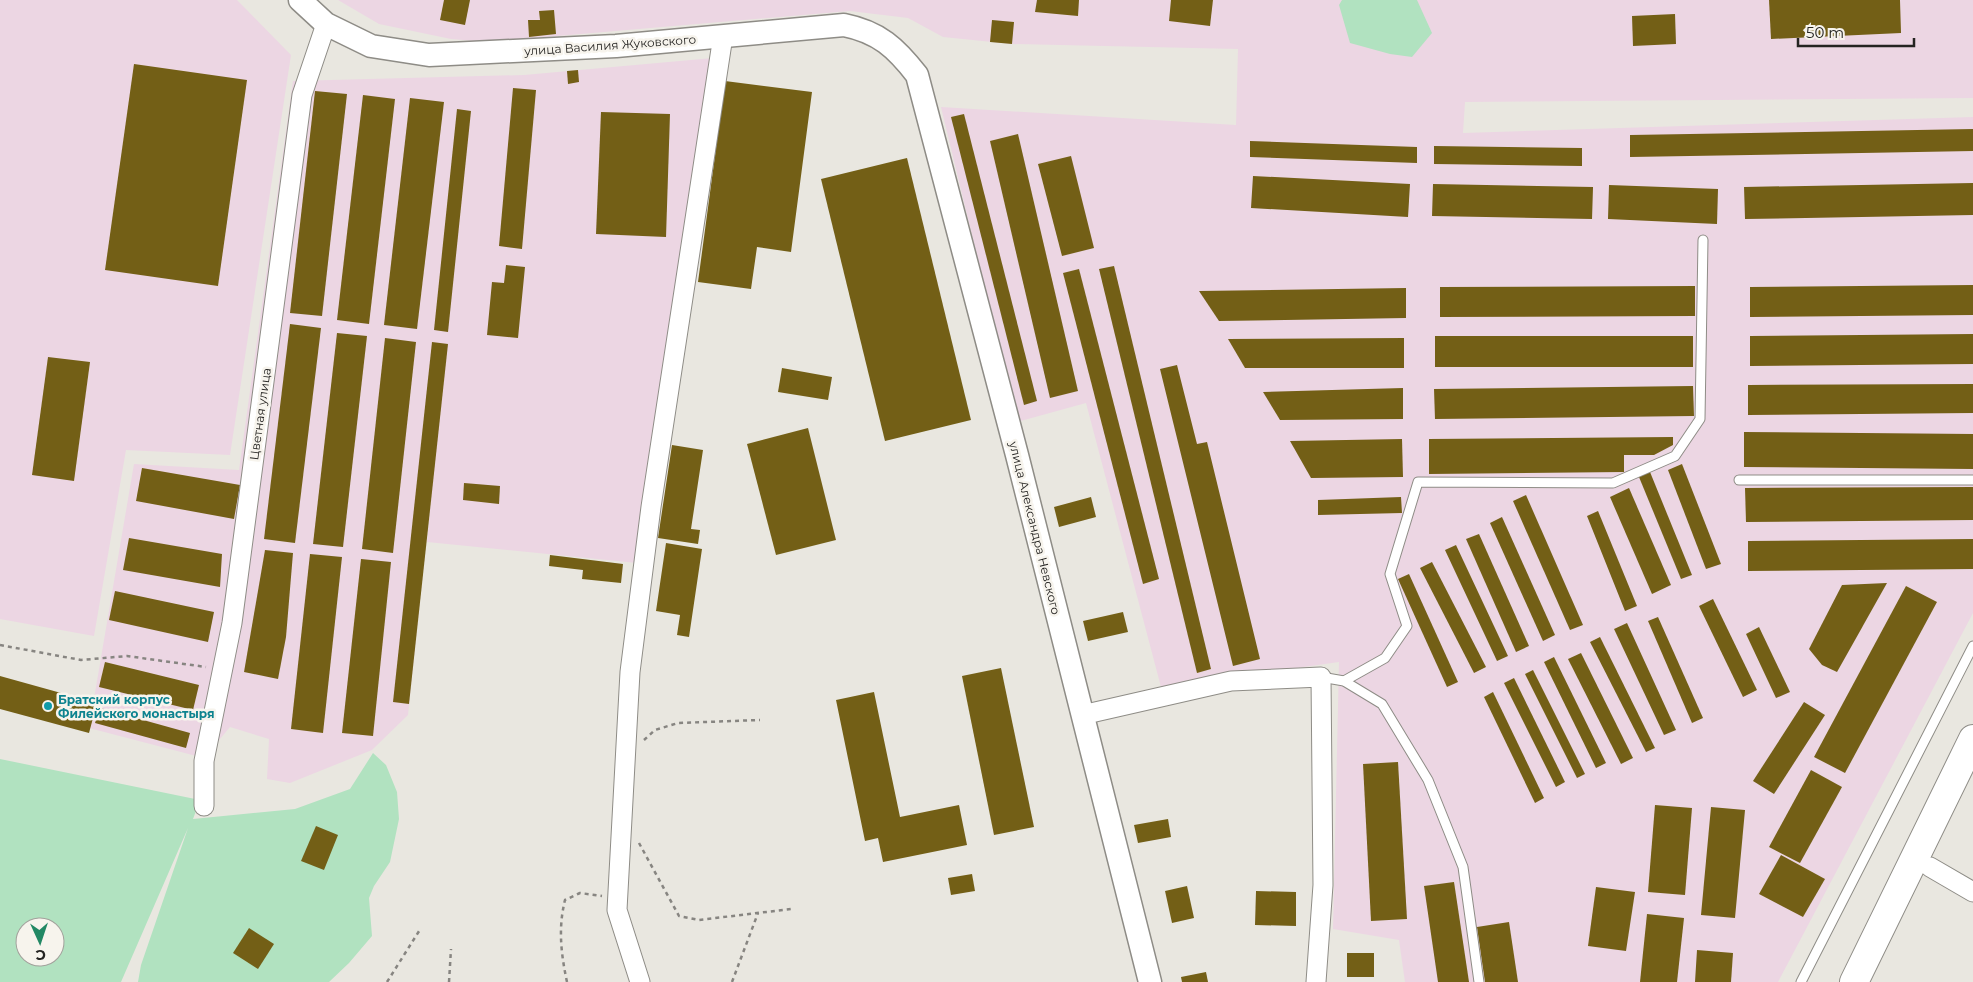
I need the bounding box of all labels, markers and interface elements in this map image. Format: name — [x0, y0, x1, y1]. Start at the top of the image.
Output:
scale bar — [1798, 15, 1914, 47]
text: 50 m — [1806, 23, 1844, 42]
street label: улица Василия Жуковского — [523, 31, 697, 59]
street label: Цветная улица — [246, 367, 274, 461]
street label: улица Александра Невского — [1006, 439, 1064, 617]
place label: Братский корпус Филейского монастыря — [58, 692, 214, 721]
marker: Братский корпус Филейского монастыря — [42, 700, 54, 712]
north arrow — [15, 917, 65, 967]
text: С — [35, 946, 46, 964]

